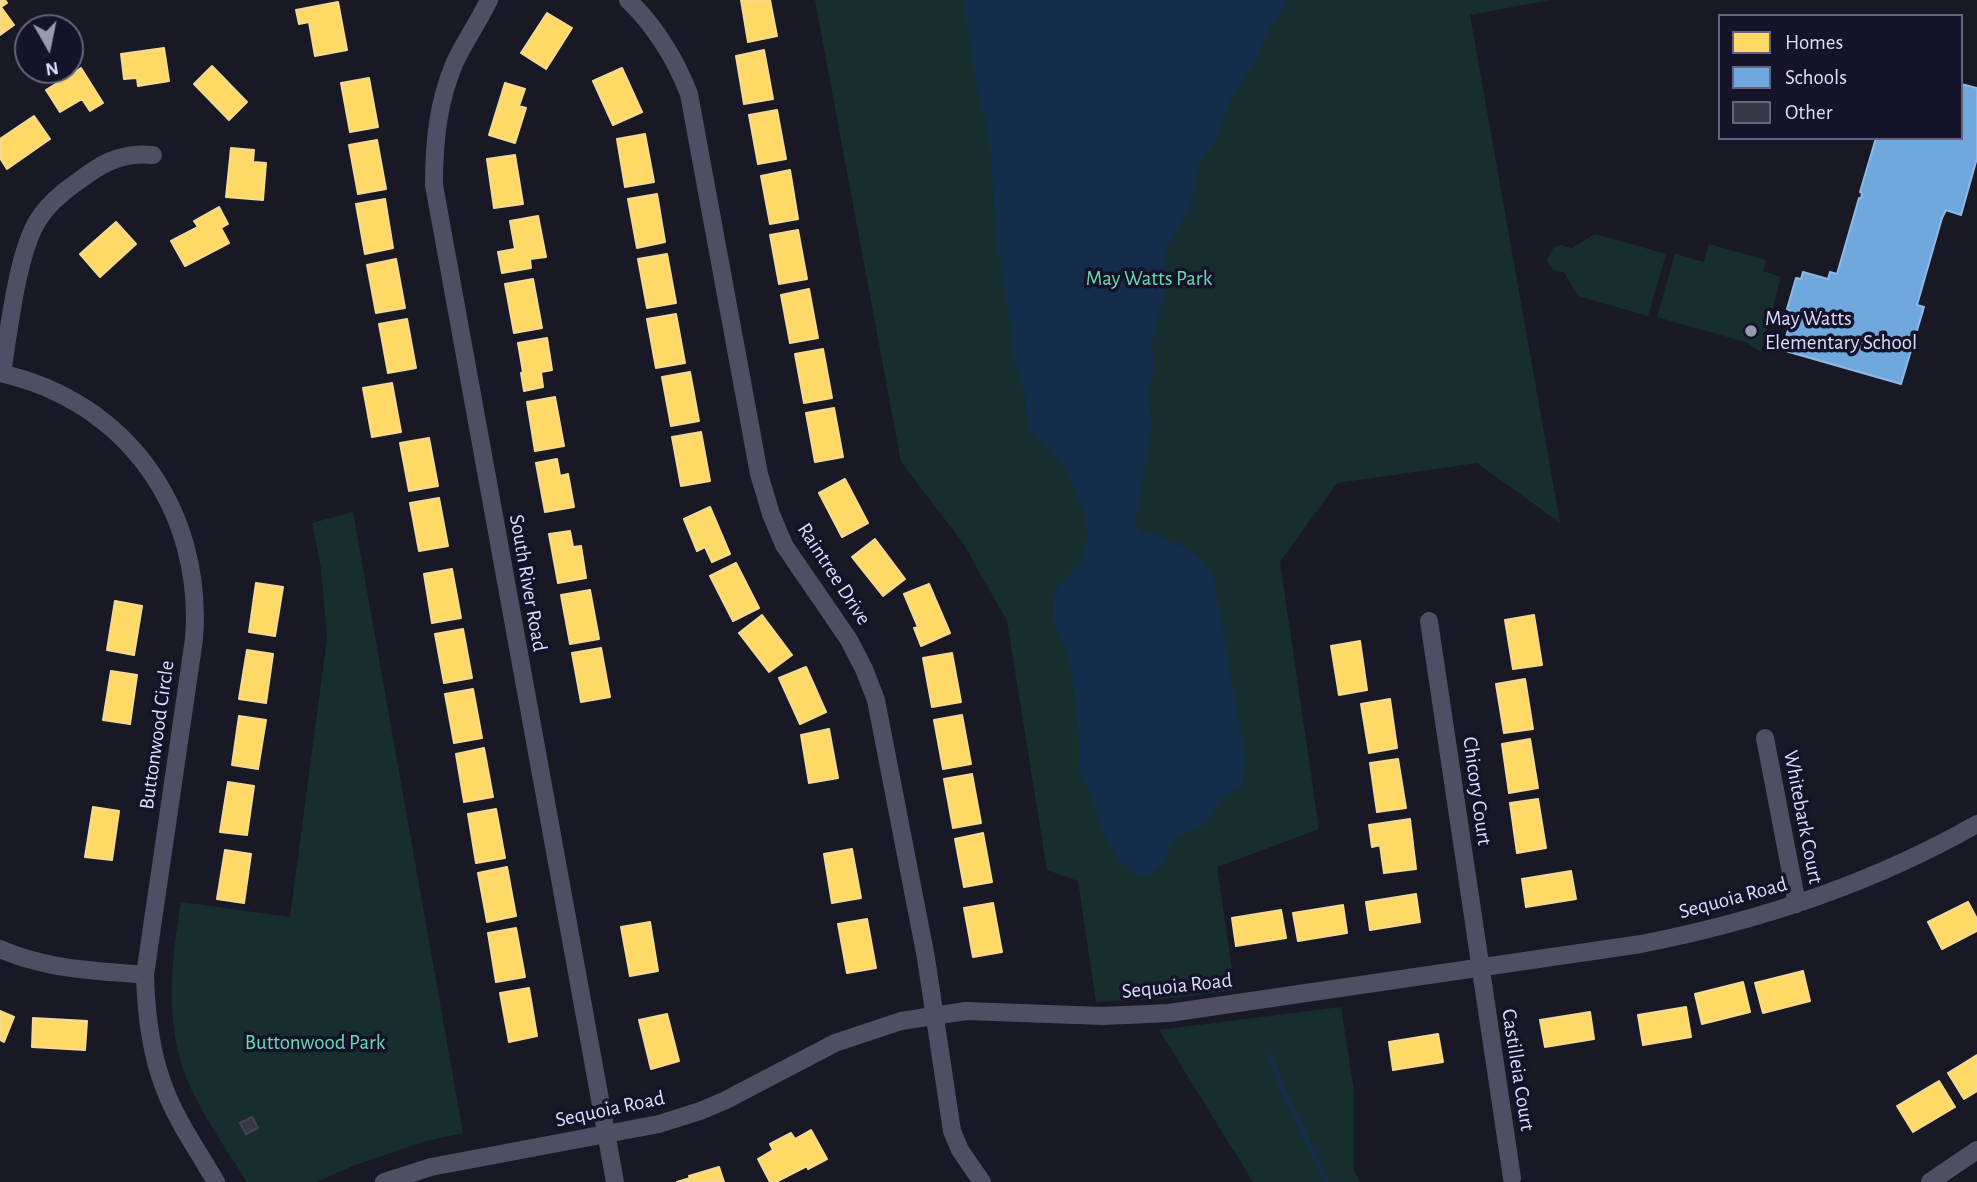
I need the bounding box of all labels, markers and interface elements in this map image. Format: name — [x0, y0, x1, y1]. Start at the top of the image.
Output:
north arrow — [14, 14, 84, 84]
legend — [1718, 14, 1963, 140]
text: Homes — [1785, 32, 1843, 53]
text: N — [44, 58, 60, 79]
text: Schools — [1785, 67, 1847, 88]
text: Other — [1785, 102, 1832, 123]
park label: May Watts Park — [1086, 266, 1212, 292]
place label: May Watts Elementary School — [1765, 306, 1917, 356]
marker: May Watts Elementary School — [1743, 323, 1759, 339]
street label: South River Road — [504, 513, 552, 653]
street label: Raintree Drive — [792, 518, 876, 630]
street label: Buttonwood Circle — [134, 659, 180, 811]
street label: Chicory Court — [1457, 735, 1497, 847]
street label: Whitebark Court — [1778, 748, 1828, 886]
street label: Sequoia Road — [1676, 871, 1790, 925]
street label: Sequoia Road — [1121, 968, 1233, 1004]
street label: Castilleia Court — [1496, 1007, 1540, 1133]
park label: Buttonwood Park — [245, 1030, 385, 1056]
street label: Sequoia Road — [553, 1085, 667, 1133]

